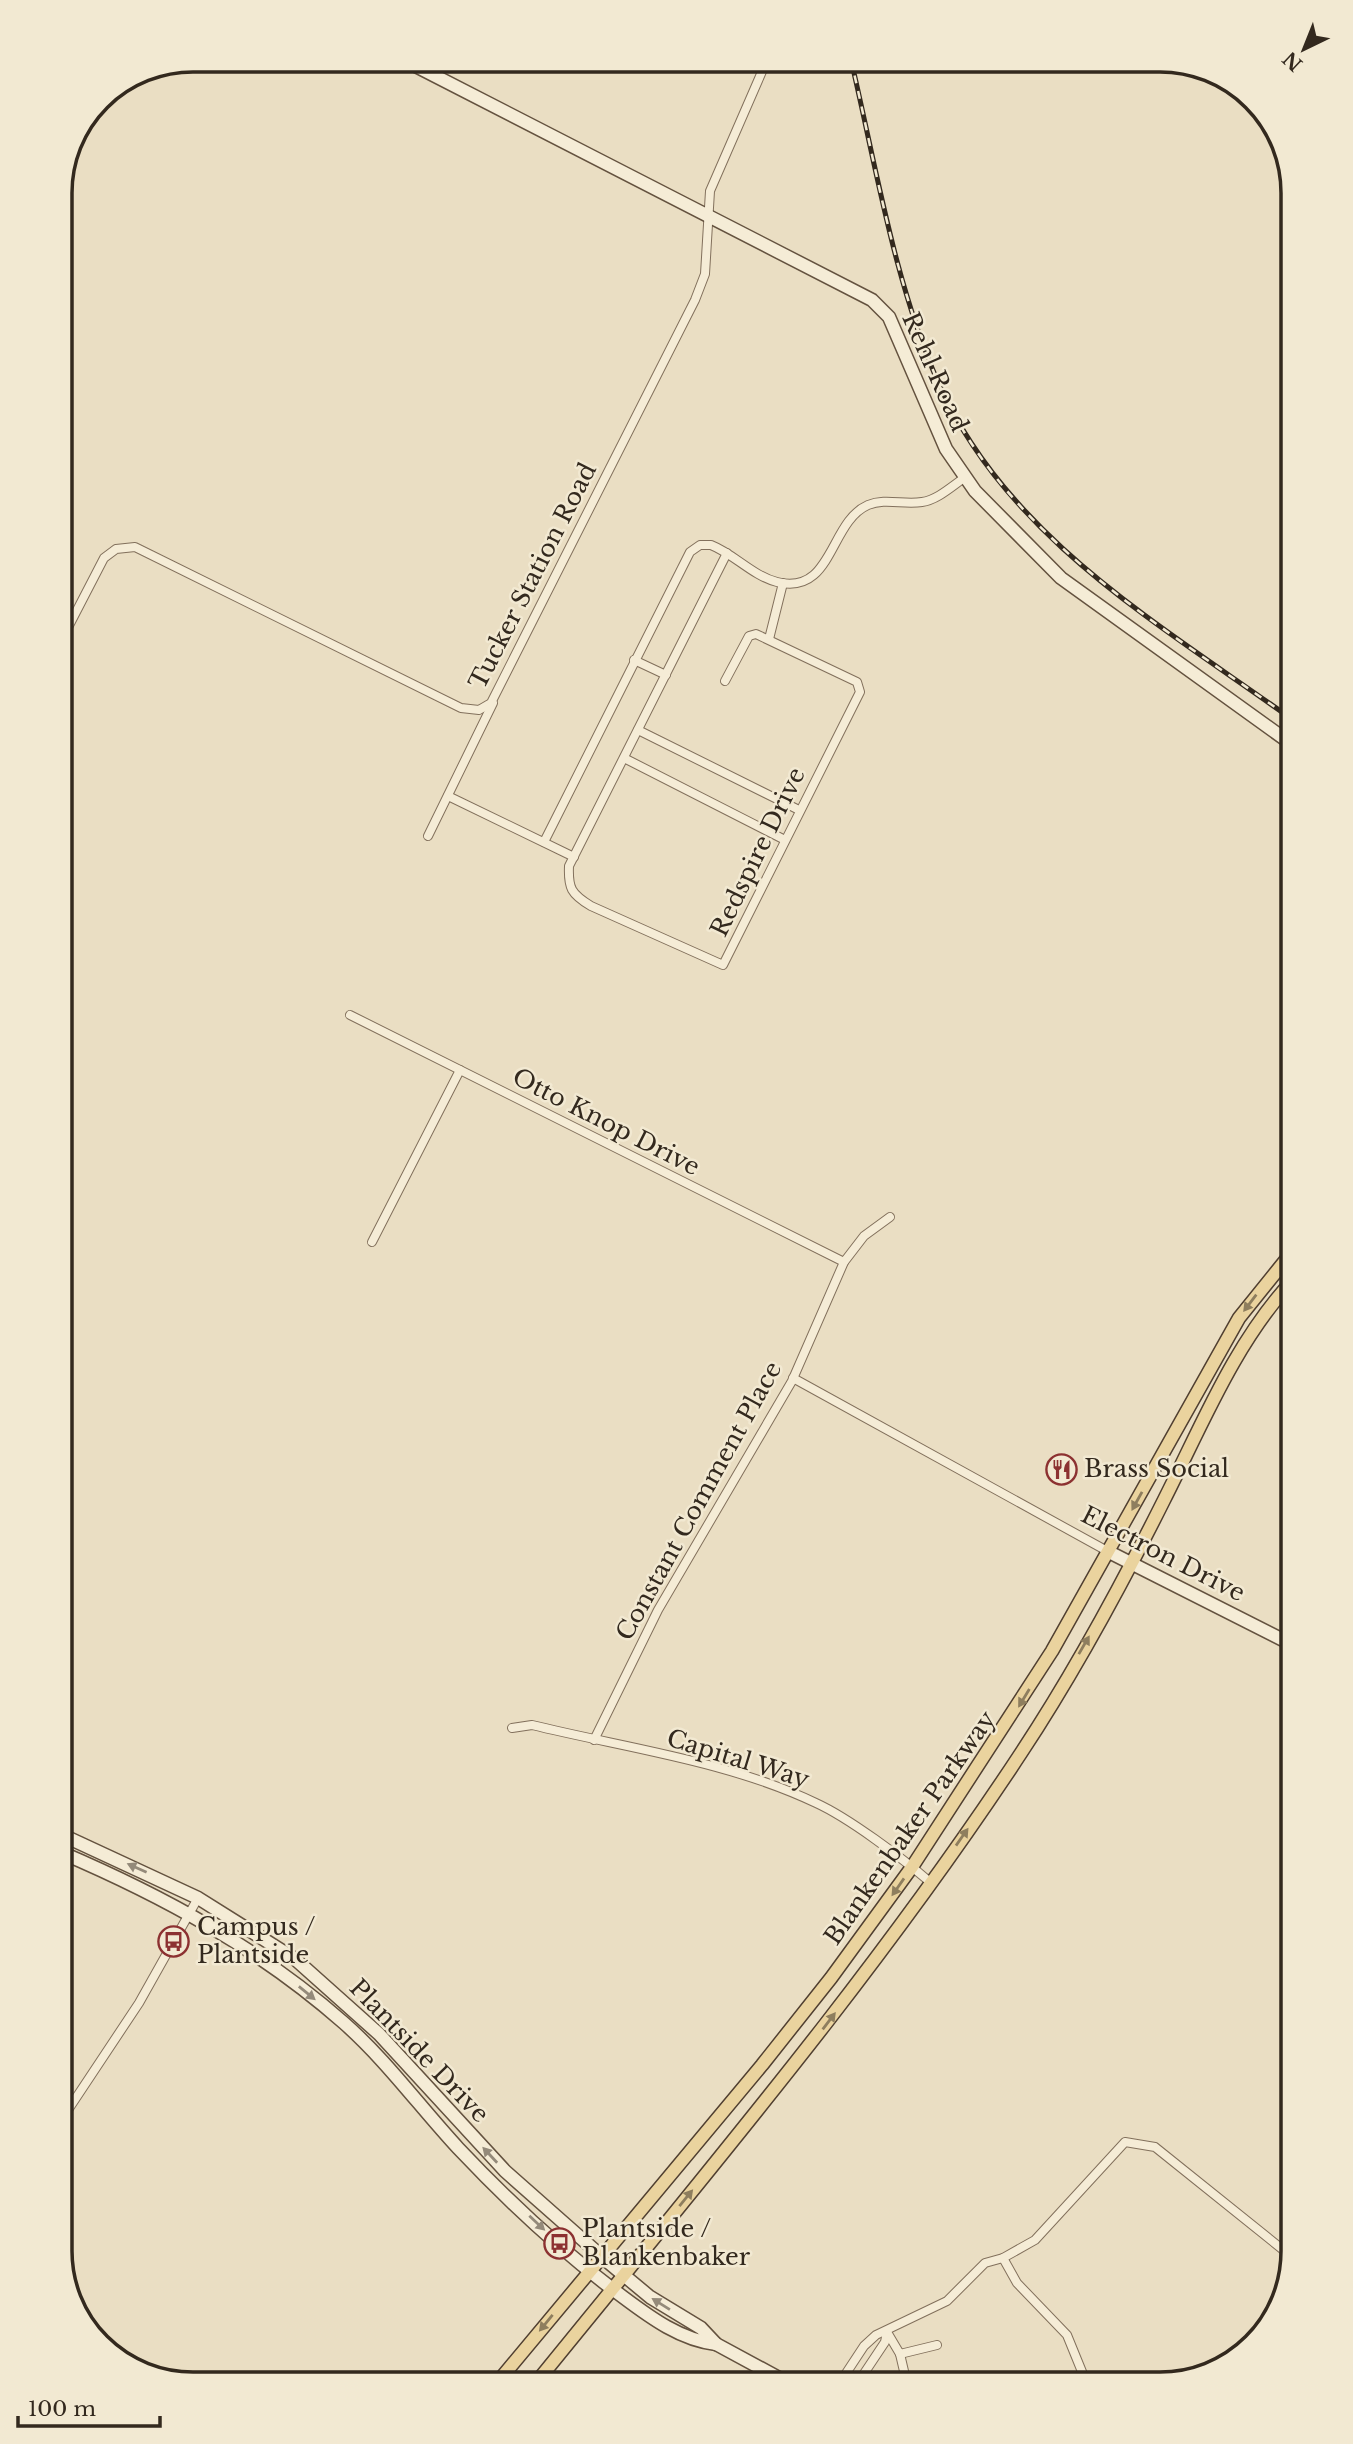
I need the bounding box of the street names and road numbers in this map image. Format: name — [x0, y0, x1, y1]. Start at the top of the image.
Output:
street label: Rehl Road — [896, 308, 975, 436]
street label: Tucker Station Road — [463, 458, 602, 694]
street label: Redspire Drive — [704, 763, 811, 941]
street label: Otto Knop Drive — [508, 1062, 705, 1181]
street label: Constant Comment Place — [610, 1356, 787, 1645]
street label: Electron Drive — [1077, 1500, 1250, 1607]
street label: Blankenbaker Parkway — [818, 1705, 1002, 1950]
street label: Capital Way — [663, 1723, 813, 1794]
street label: Plantside Drive — [344, 1973, 495, 2128]

